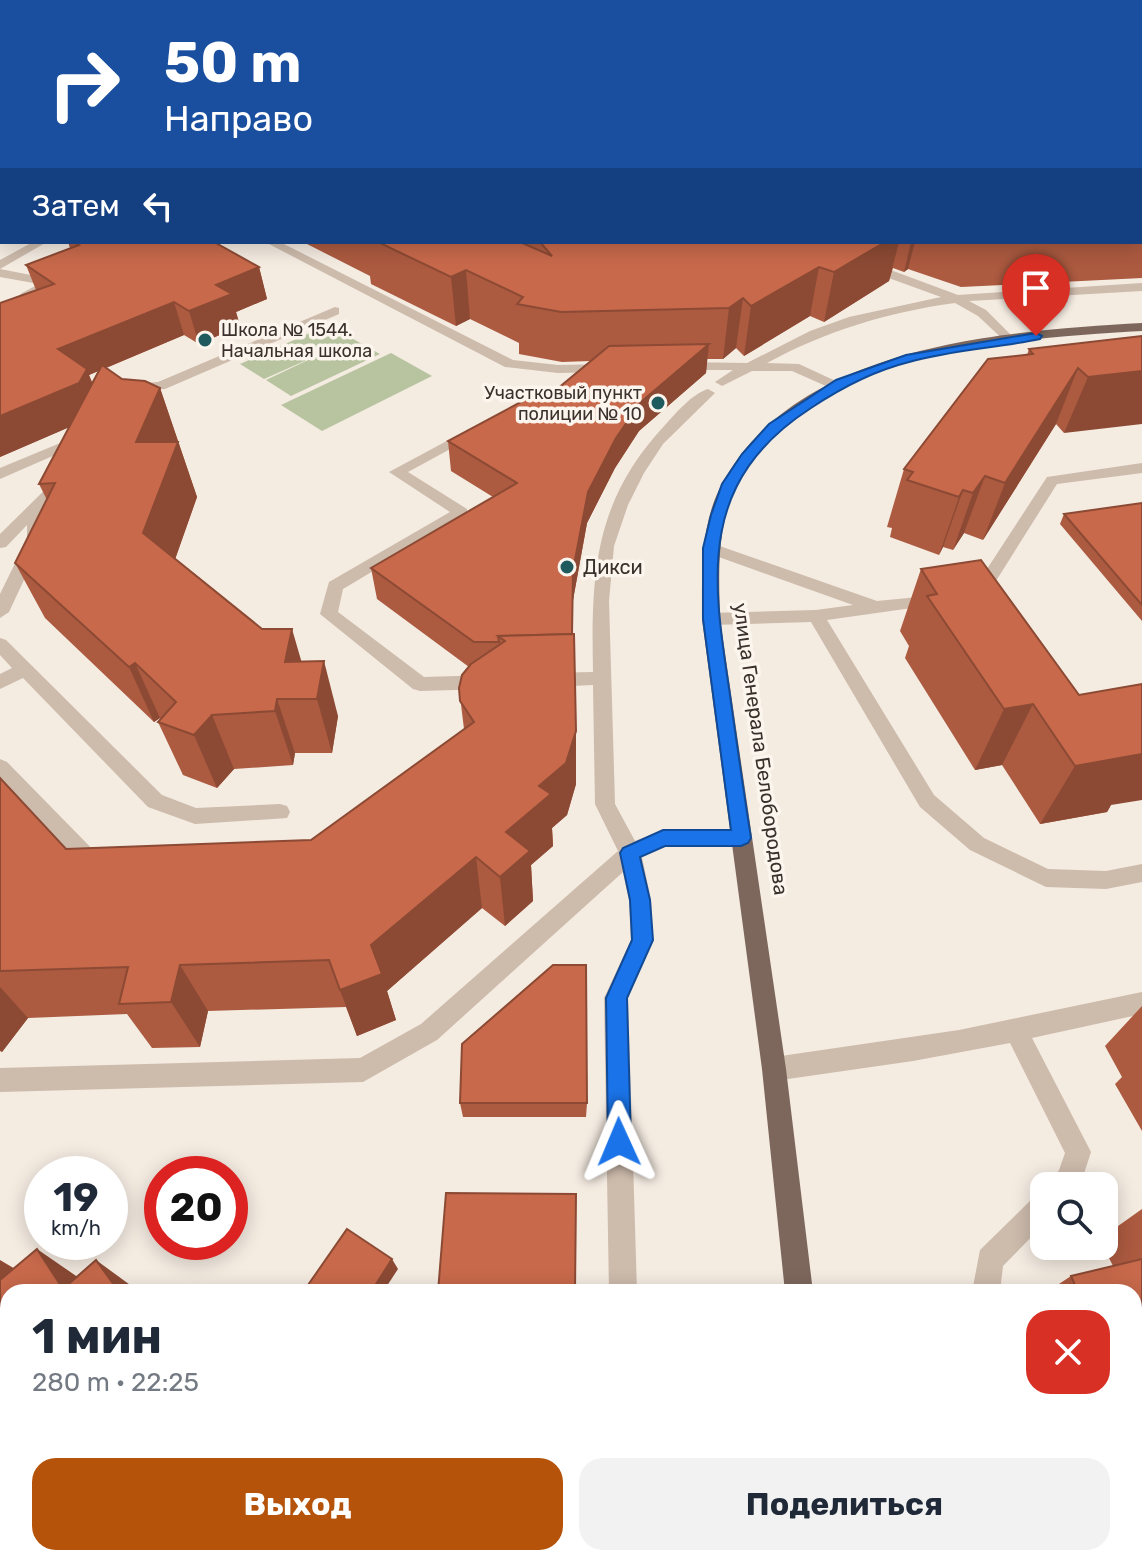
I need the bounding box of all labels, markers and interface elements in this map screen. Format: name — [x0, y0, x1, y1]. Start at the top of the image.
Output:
text: 50 m — [164, 30, 301, 96]
icon: right — [32, 32, 136, 136]
text: Направо — [164, 97, 313, 140]
icon: left — [136, 184, 180, 228]
text: Затем — [32, 188, 120, 224]
pin — [1002, 254, 1070, 336]
icon: arrive — [1014, 266, 1058, 310]
place label: Школа № 1544. Начальная школа — [221, 319, 372, 362]
marker: Школа № 1544. Начальная школа — [196, 331, 214, 349]
place label: Участковый пункт полиции № 10 — [484, 382, 642, 425]
marker: Участковый пункт полиции № 10 — [649, 394, 667, 412]
place label: Дикси — [583, 555, 643, 579]
marker: Дикси — [558, 558, 576, 576]
street label: улица Генерала Белобородова — [729, 601, 793, 897]
position arrow — [577, 1100, 661, 1184]
speed limit sign: 20 — [144, 1156, 248, 1260]
map controls — [1030, 1172, 1118, 1260]
button: search — [1030, 1172, 1118, 1260]
text: 19 — [53, 1174, 99, 1221]
text: km/h — [51, 1216, 101, 1240]
text: 1 мин — [32, 1308, 162, 1365]
button: close — [1026, 1310, 1110, 1394]
text: 280 m · 22:25 — [32, 1367, 199, 1398]
button: Выход — [32, 1458, 563, 1550]
button: Поделиться — [579, 1458, 1110, 1550]

